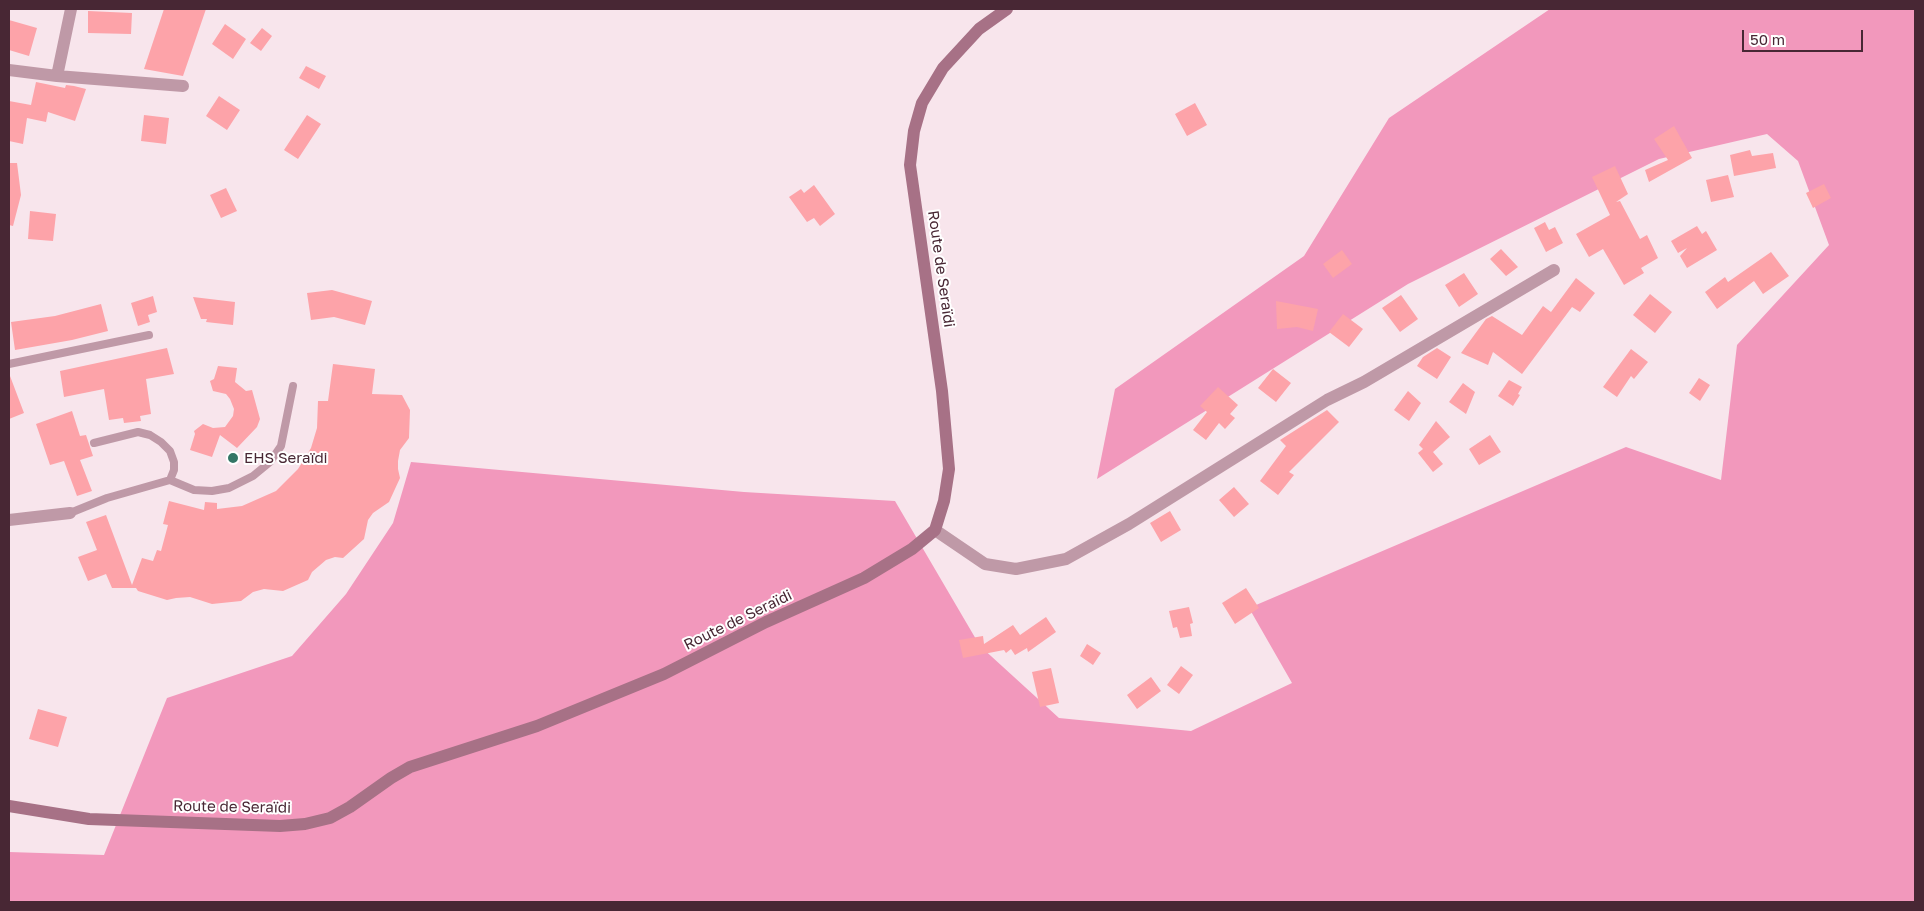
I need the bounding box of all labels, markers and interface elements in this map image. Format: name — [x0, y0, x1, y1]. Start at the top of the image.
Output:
scale bar — [1744, 20, 1865, 52]
text: 50 m — [1750, 30, 1785, 48]
street label: Route de Seraïdi — [924, 209, 958, 329]
place label: EHS Seraïdi — [244, 449, 328, 467]
marker: EHS Seraïdi — [226, 451, 240, 465]
street label: Route de Seraïdi — [681, 586, 795, 654]
street label: Route de Seraïdi — [173, 797, 291, 817]

